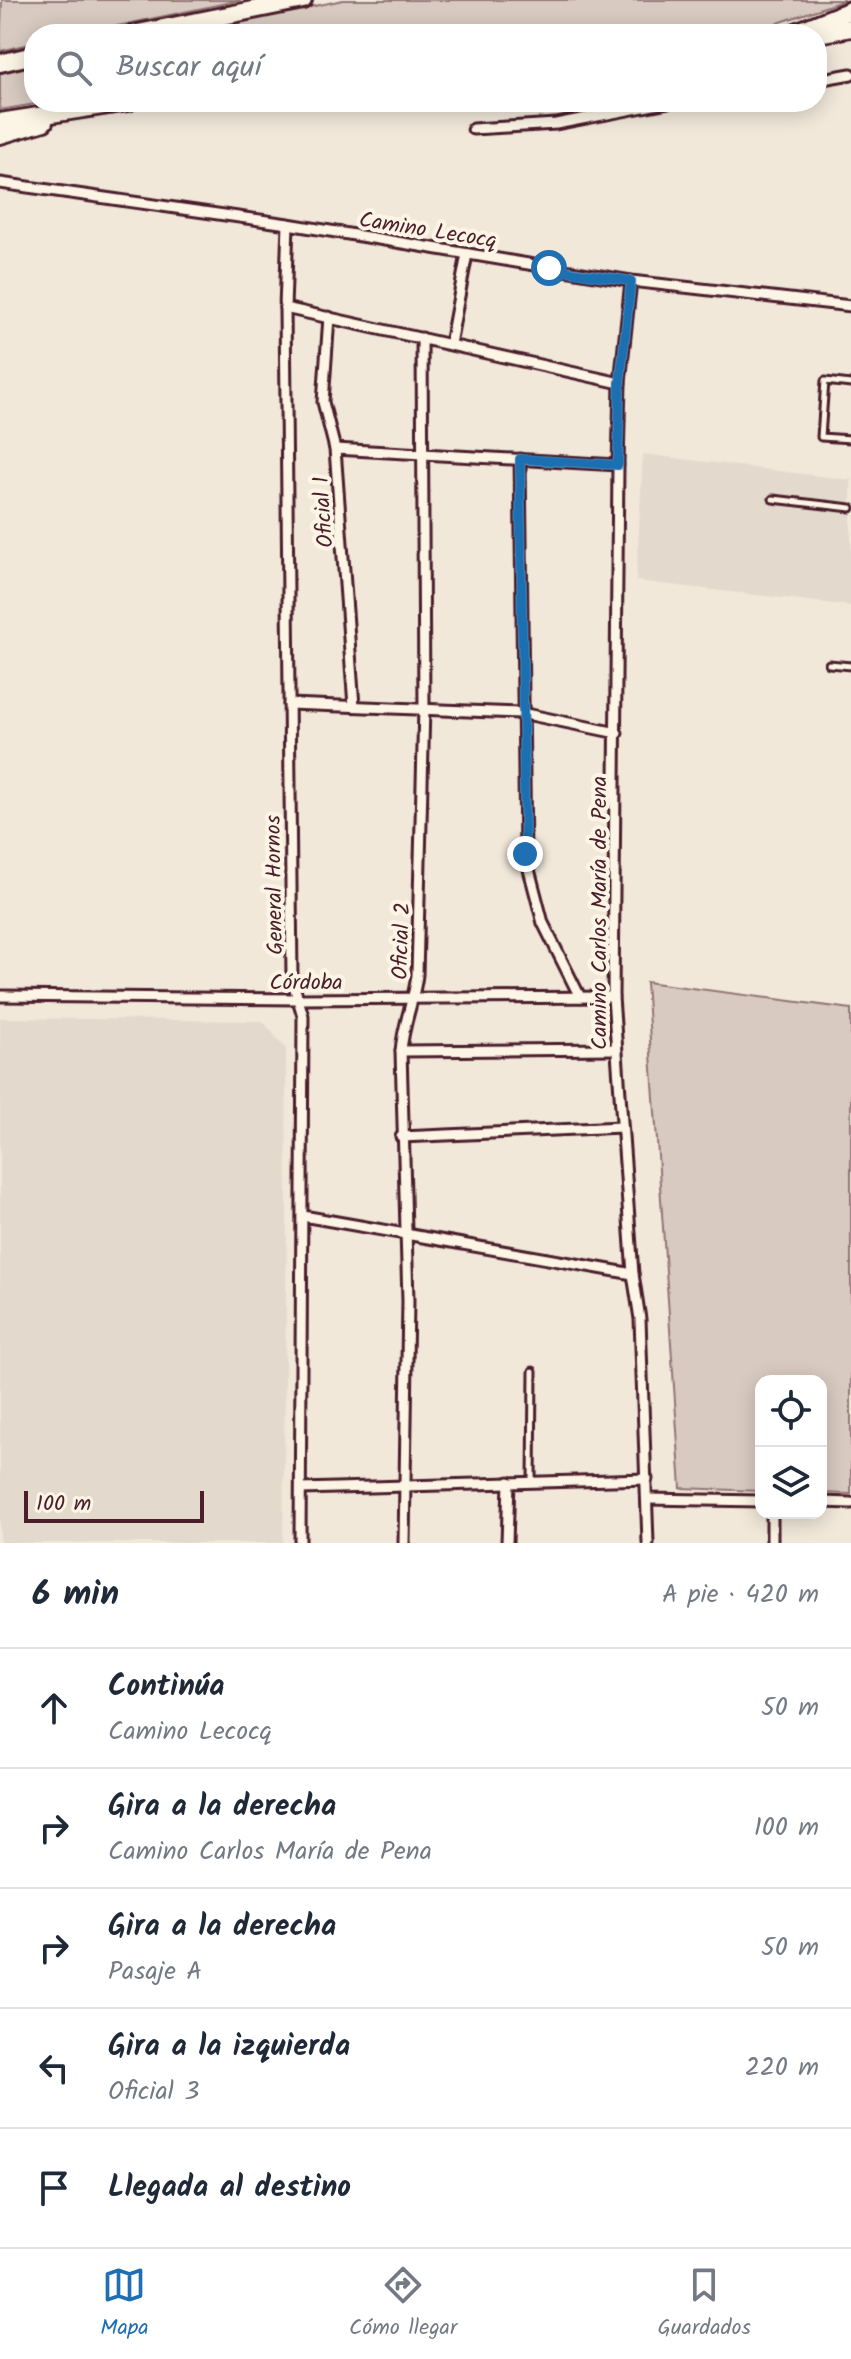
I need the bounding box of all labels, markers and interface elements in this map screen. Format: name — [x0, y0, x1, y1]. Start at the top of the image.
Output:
search box — [24, 24, 827, 112]
text: Buscar aquí — [116, 44, 262, 92]
icon: search — [52, 46, 96, 90]
street label: Camino Lecocq — [356, 203, 499, 260]
route start — [531, 250, 567, 286]
street label: Oficial 1 — [305, 475, 344, 549]
street label: Camino Carlos María de Pena — [583, 776, 618, 1050]
street label: General Hornos — [257, 814, 294, 955]
route end — [507, 836, 543, 872]
street label: Oficial 2 — [384, 902, 421, 980]
street label: Córdoba — [269, 966, 343, 1001]
map controls — [755, 1375, 827, 1519]
button: locate — [755, 1375, 827, 1447]
button: layers — [755, 1447, 827, 1519]
scale bar — [24, 1487, 204, 1523]
text: 100 m — [36, 1487, 91, 1522]
text: 6 min — [32, 1568, 119, 1622]
text: A pie · 420 m — [662, 1574, 819, 1616]
text: Continúa — [108, 1663, 224, 1711]
icon: ahead — [32, 1686, 76, 1730]
text: 50 m — [761, 1687, 819, 1729]
text: Camino Lecocq — [108, 1711, 272, 1753]
text: Gira a la derecha — [108, 1783, 336, 1831]
icon: right — [32, 1806, 76, 1850]
text: 100 m — [754, 1807, 819, 1849]
text: Camino Carlos María de Pena — [108, 1831, 432, 1873]
text: Gira a la derecha — [108, 1903, 336, 1951]
icon: right — [32, 1926, 76, 1970]
text: 50 m — [761, 1927, 819, 1969]
text: Pasaje A — [108, 1951, 202, 1993]
text: Gira a la izquierda — [108, 2023, 350, 2071]
icon: left — [32, 2046, 76, 2090]
text: 220 m — [745, 2047, 819, 2089]
text: Oficial 3 — [108, 2071, 199, 2113]
text: Llegada al destino — [108, 2164, 351, 2212]
icon: arrive — [32, 2166, 76, 2210]
tab: Mapa — [100, 2263, 149, 2346]
tab: Cómo llegar — [349, 2263, 457, 2346]
tab: Guardados — [658, 2263, 751, 2346]

